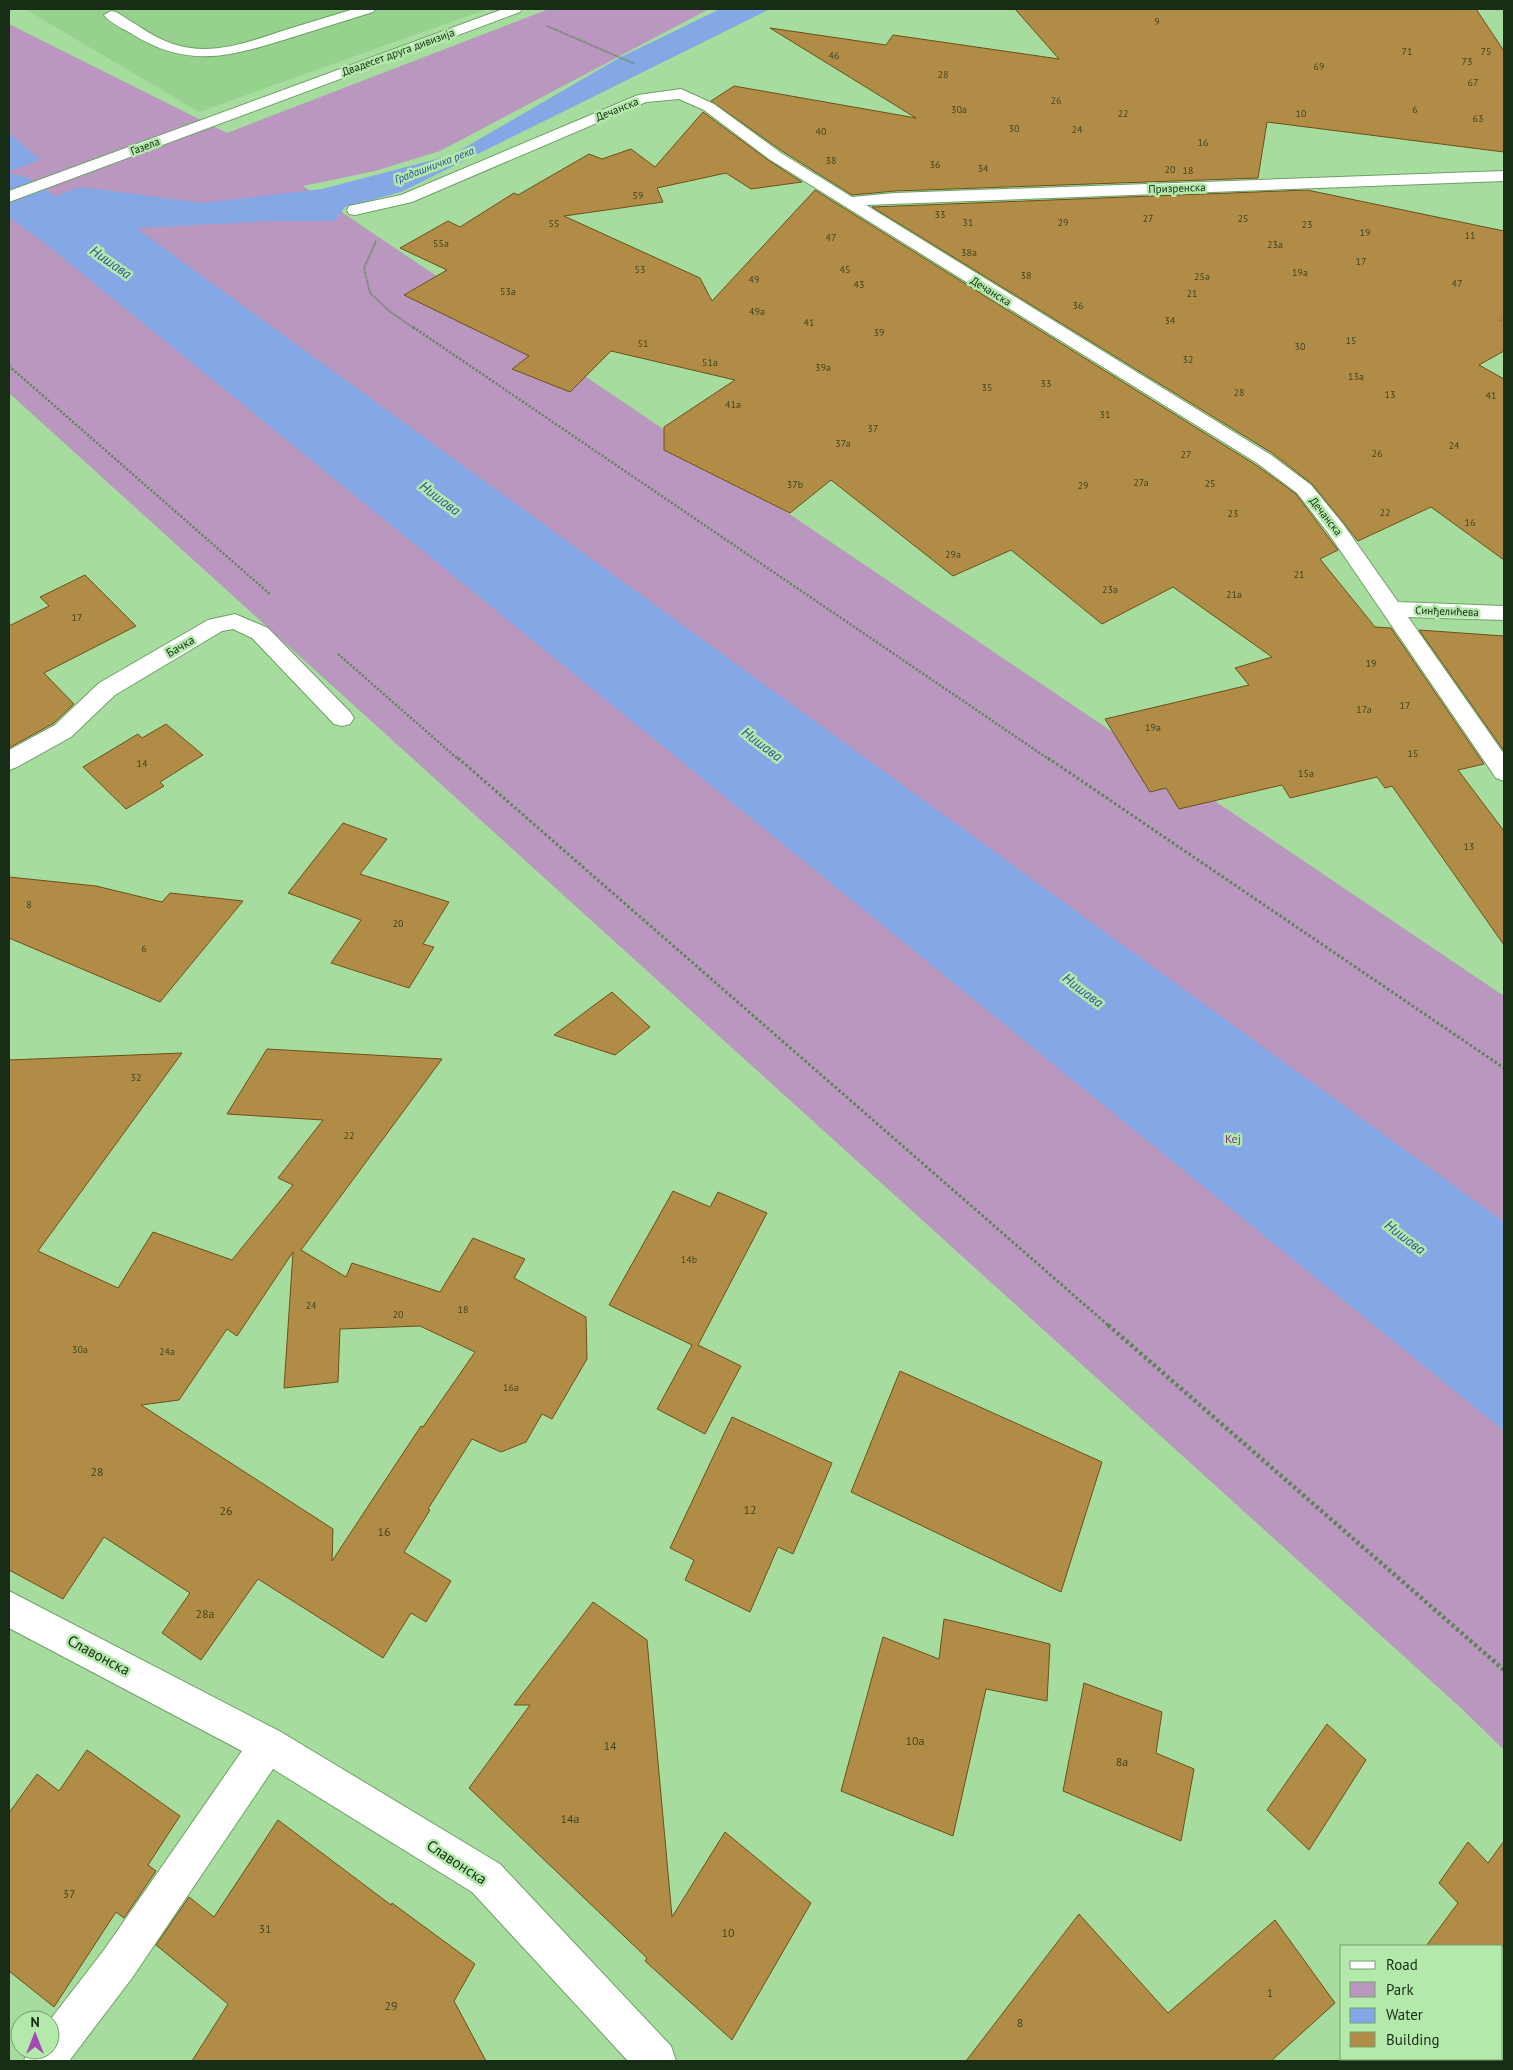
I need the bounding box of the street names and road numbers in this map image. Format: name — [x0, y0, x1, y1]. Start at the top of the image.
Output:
street label: Двадесет друга дивизија — [340, 25, 456, 79]
street label: Дечанска — [593, 94, 641, 124]
street label: Газела — [128, 134, 162, 158]
street label: Призренска — [1148, 180, 1206, 196]
street label: Дечанска — [968, 273, 1014, 309]
street label: Дечанска — [1307, 494, 1345, 538]
street label: Синђелићева — [1415, 603, 1479, 619]
street label: Бачка — [163, 632, 197, 660]
street label: Славонска — [64, 1631, 134, 1679]
street label: Славонска — [423, 1835, 491, 1889]

